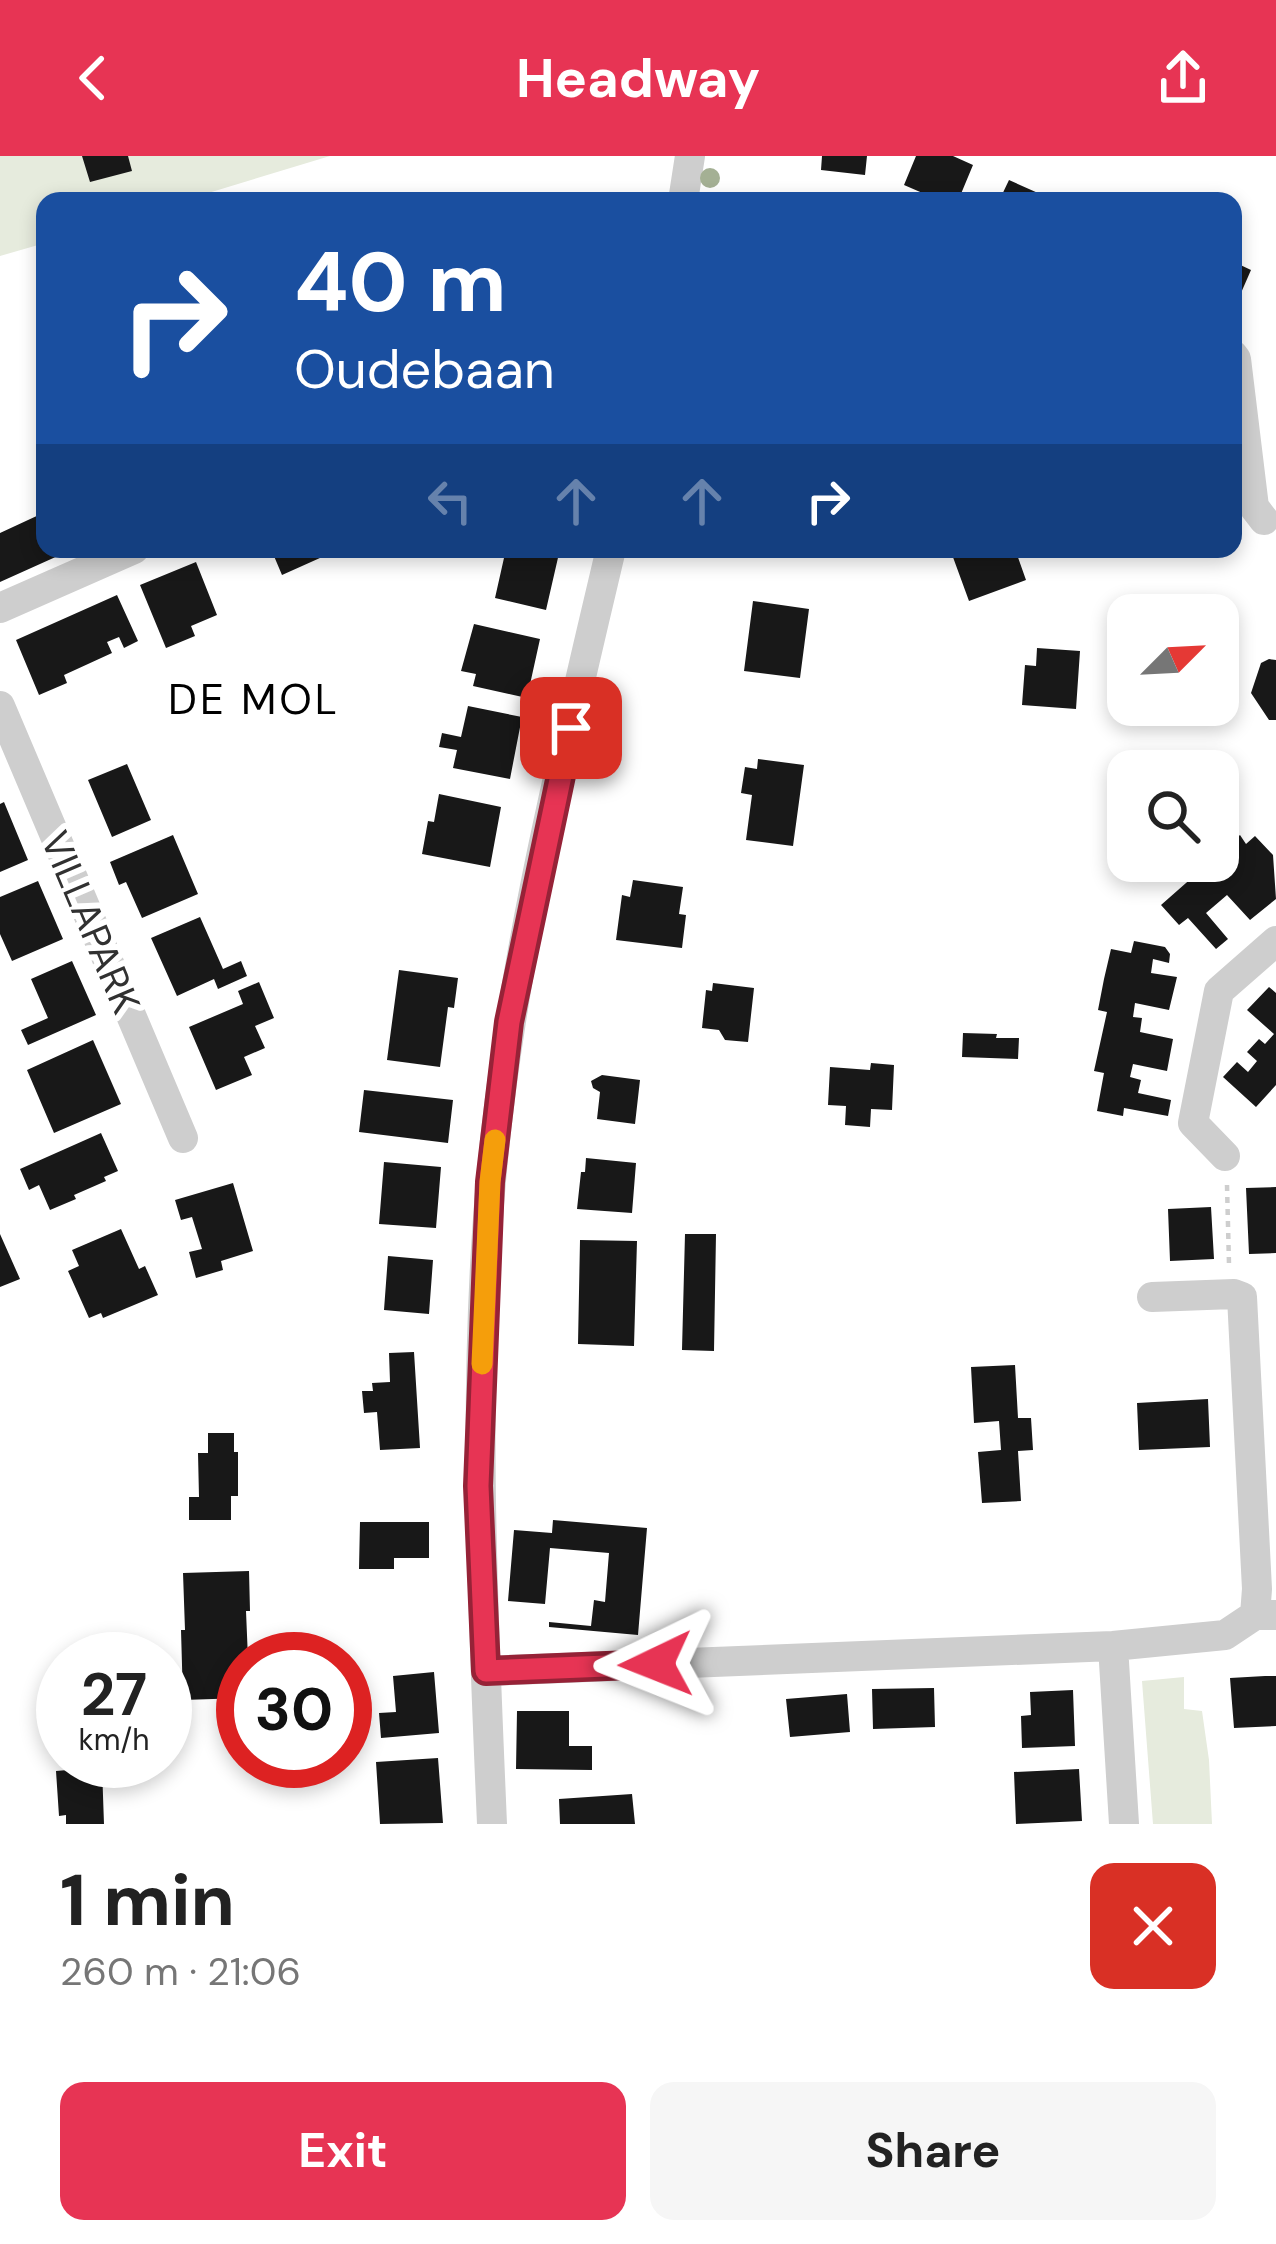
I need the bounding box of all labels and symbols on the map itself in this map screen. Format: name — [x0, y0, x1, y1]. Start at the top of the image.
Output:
north arrow — [1107, 594, 1239, 726]
district label: DE MOL — [168, 672, 340, 727]
pin — [520, 677, 622, 779]
street label: VILLAPARK — [29, 823, 152, 1021]
position arrow — [593, 1601, 719, 1727]
speed limit sign: 30 — [216, 1632, 372, 1788]

